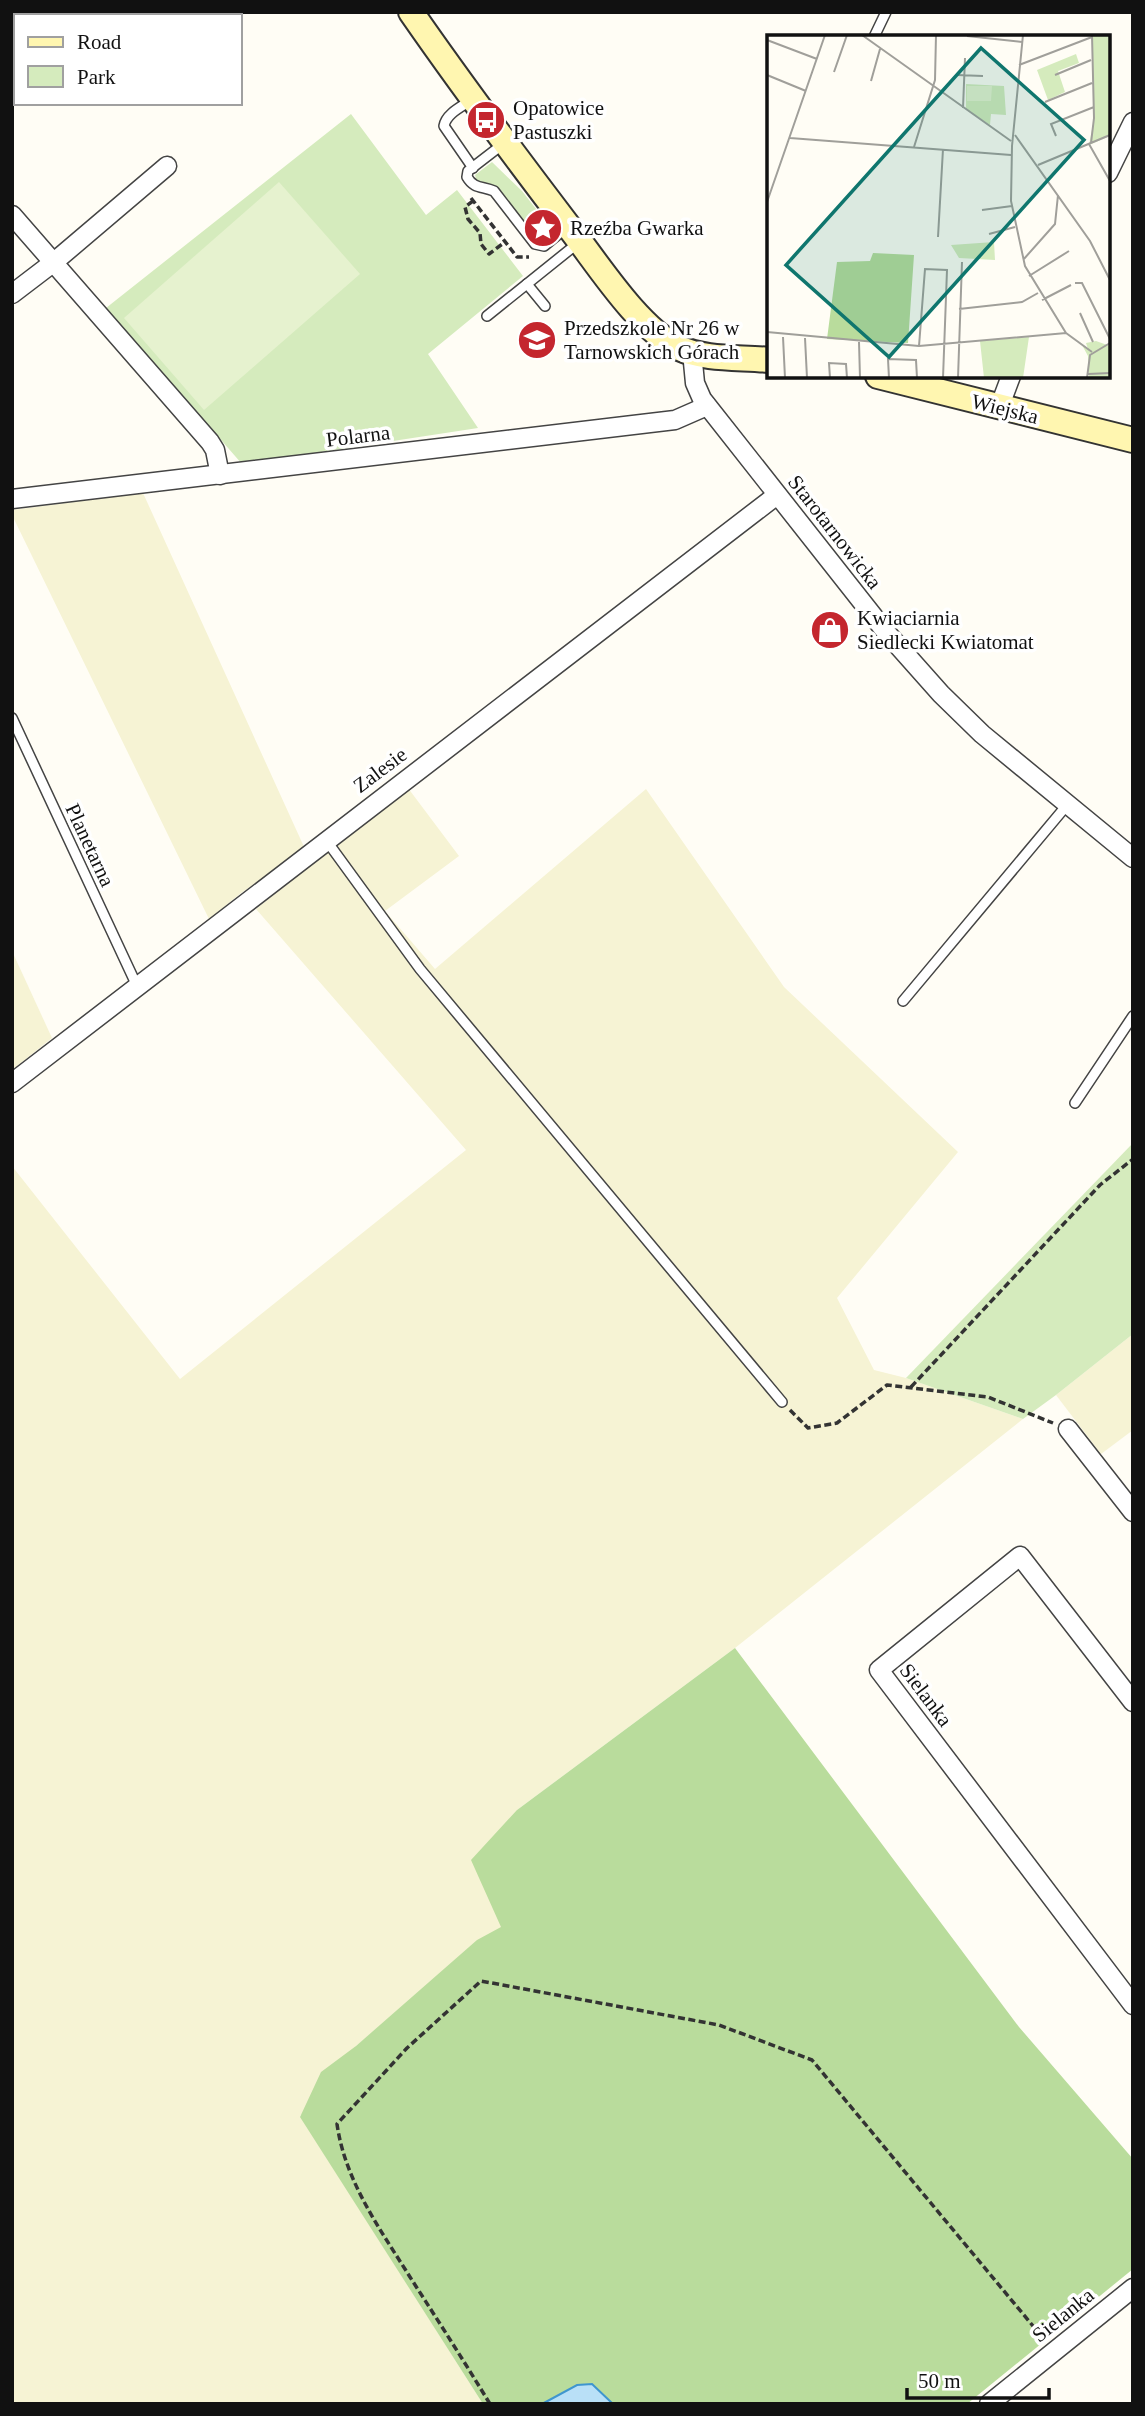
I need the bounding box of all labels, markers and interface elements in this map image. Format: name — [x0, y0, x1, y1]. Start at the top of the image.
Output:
legend — [14, 14, 242, 105]
text: Road — [77, 30, 122, 54]
inset map — [767, 35, 1110, 378]
text: Park — [77, 65, 116, 89]
place label: Opatowice Pastuszki — [513, 96, 604, 144]
bus stop icon: Opatowice Pastuszki — [465, 99, 507, 141]
place icon: Rzeźba Gwarka — [522, 207, 564, 249]
place label: Rzeźba Gwarka — [570, 216, 704, 240]
place label: Przedszkole Nr 26 w Tarnowskich Górach — [564, 316, 740, 364]
school or university icon: Przedszkole Nr 26 w Tarnowskich Górach — [516, 319, 558, 361]
street label: Wiejska — [969, 389, 1042, 429]
street label: Polarna — [325, 420, 392, 452]
street label: Starotarnowicka — [783, 470, 887, 594]
place label: Kwiaciarnia Siedlecki Kwiatomat — [857, 606, 1034, 654]
shop icon: Kwiaciarnia Siedlecki Kwiatomat — [809, 609, 851, 651]
street label: Zalesie — [349, 742, 411, 798]
street label: Planetarna — [60, 800, 120, 891]
street label: Sielanka — [895, 1659, 958, 1732]
street label: Sielanka — [1027, 2282, 1099, 2347]
scale bar — [907, 2356, 1049, 2400]
text: 50 m — [918, 2369, 961, 2393]

